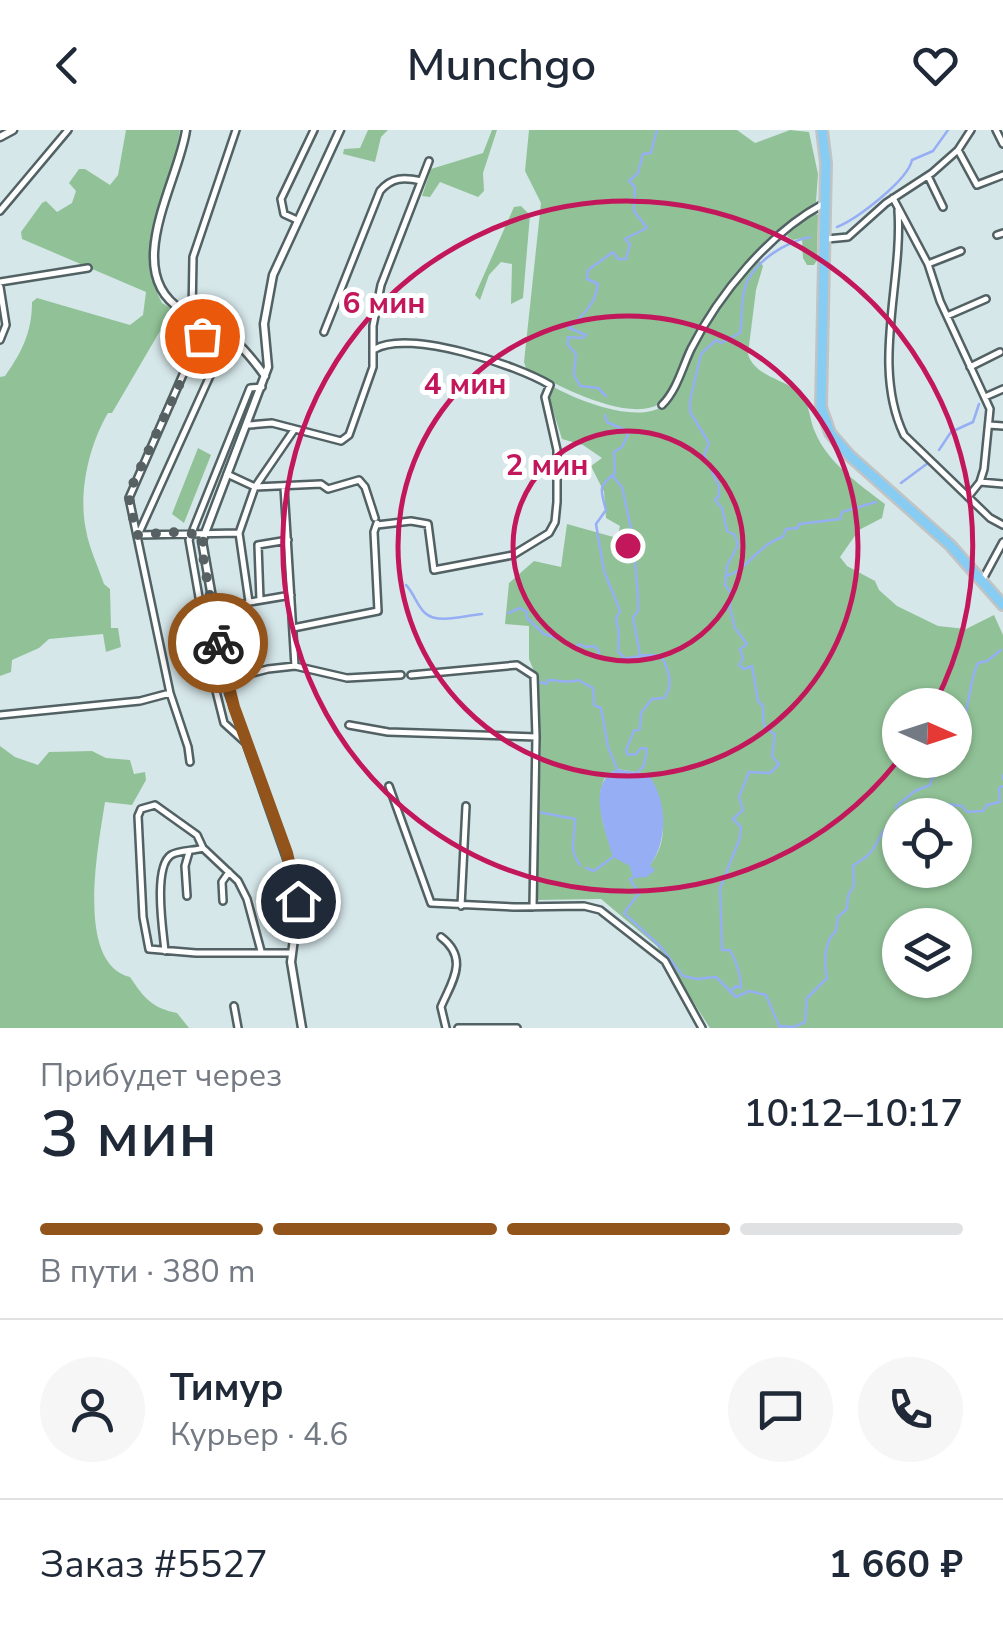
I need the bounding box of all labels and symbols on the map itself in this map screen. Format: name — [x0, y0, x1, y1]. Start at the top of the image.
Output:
text: 6 мин — [342, 283, 426, 324]
pin — [160, 294, 245, 379]
text: 4 мин — [423, 364, 507, 405]
text: 2 мин — [505, 445, 589, 486]
centre of rings — [610, 528, 646, 564]
courier — [168, 593, 268, 693]
north arrow — [882, 688, 972, 778]
pin — [256, 859, 341, 944]

